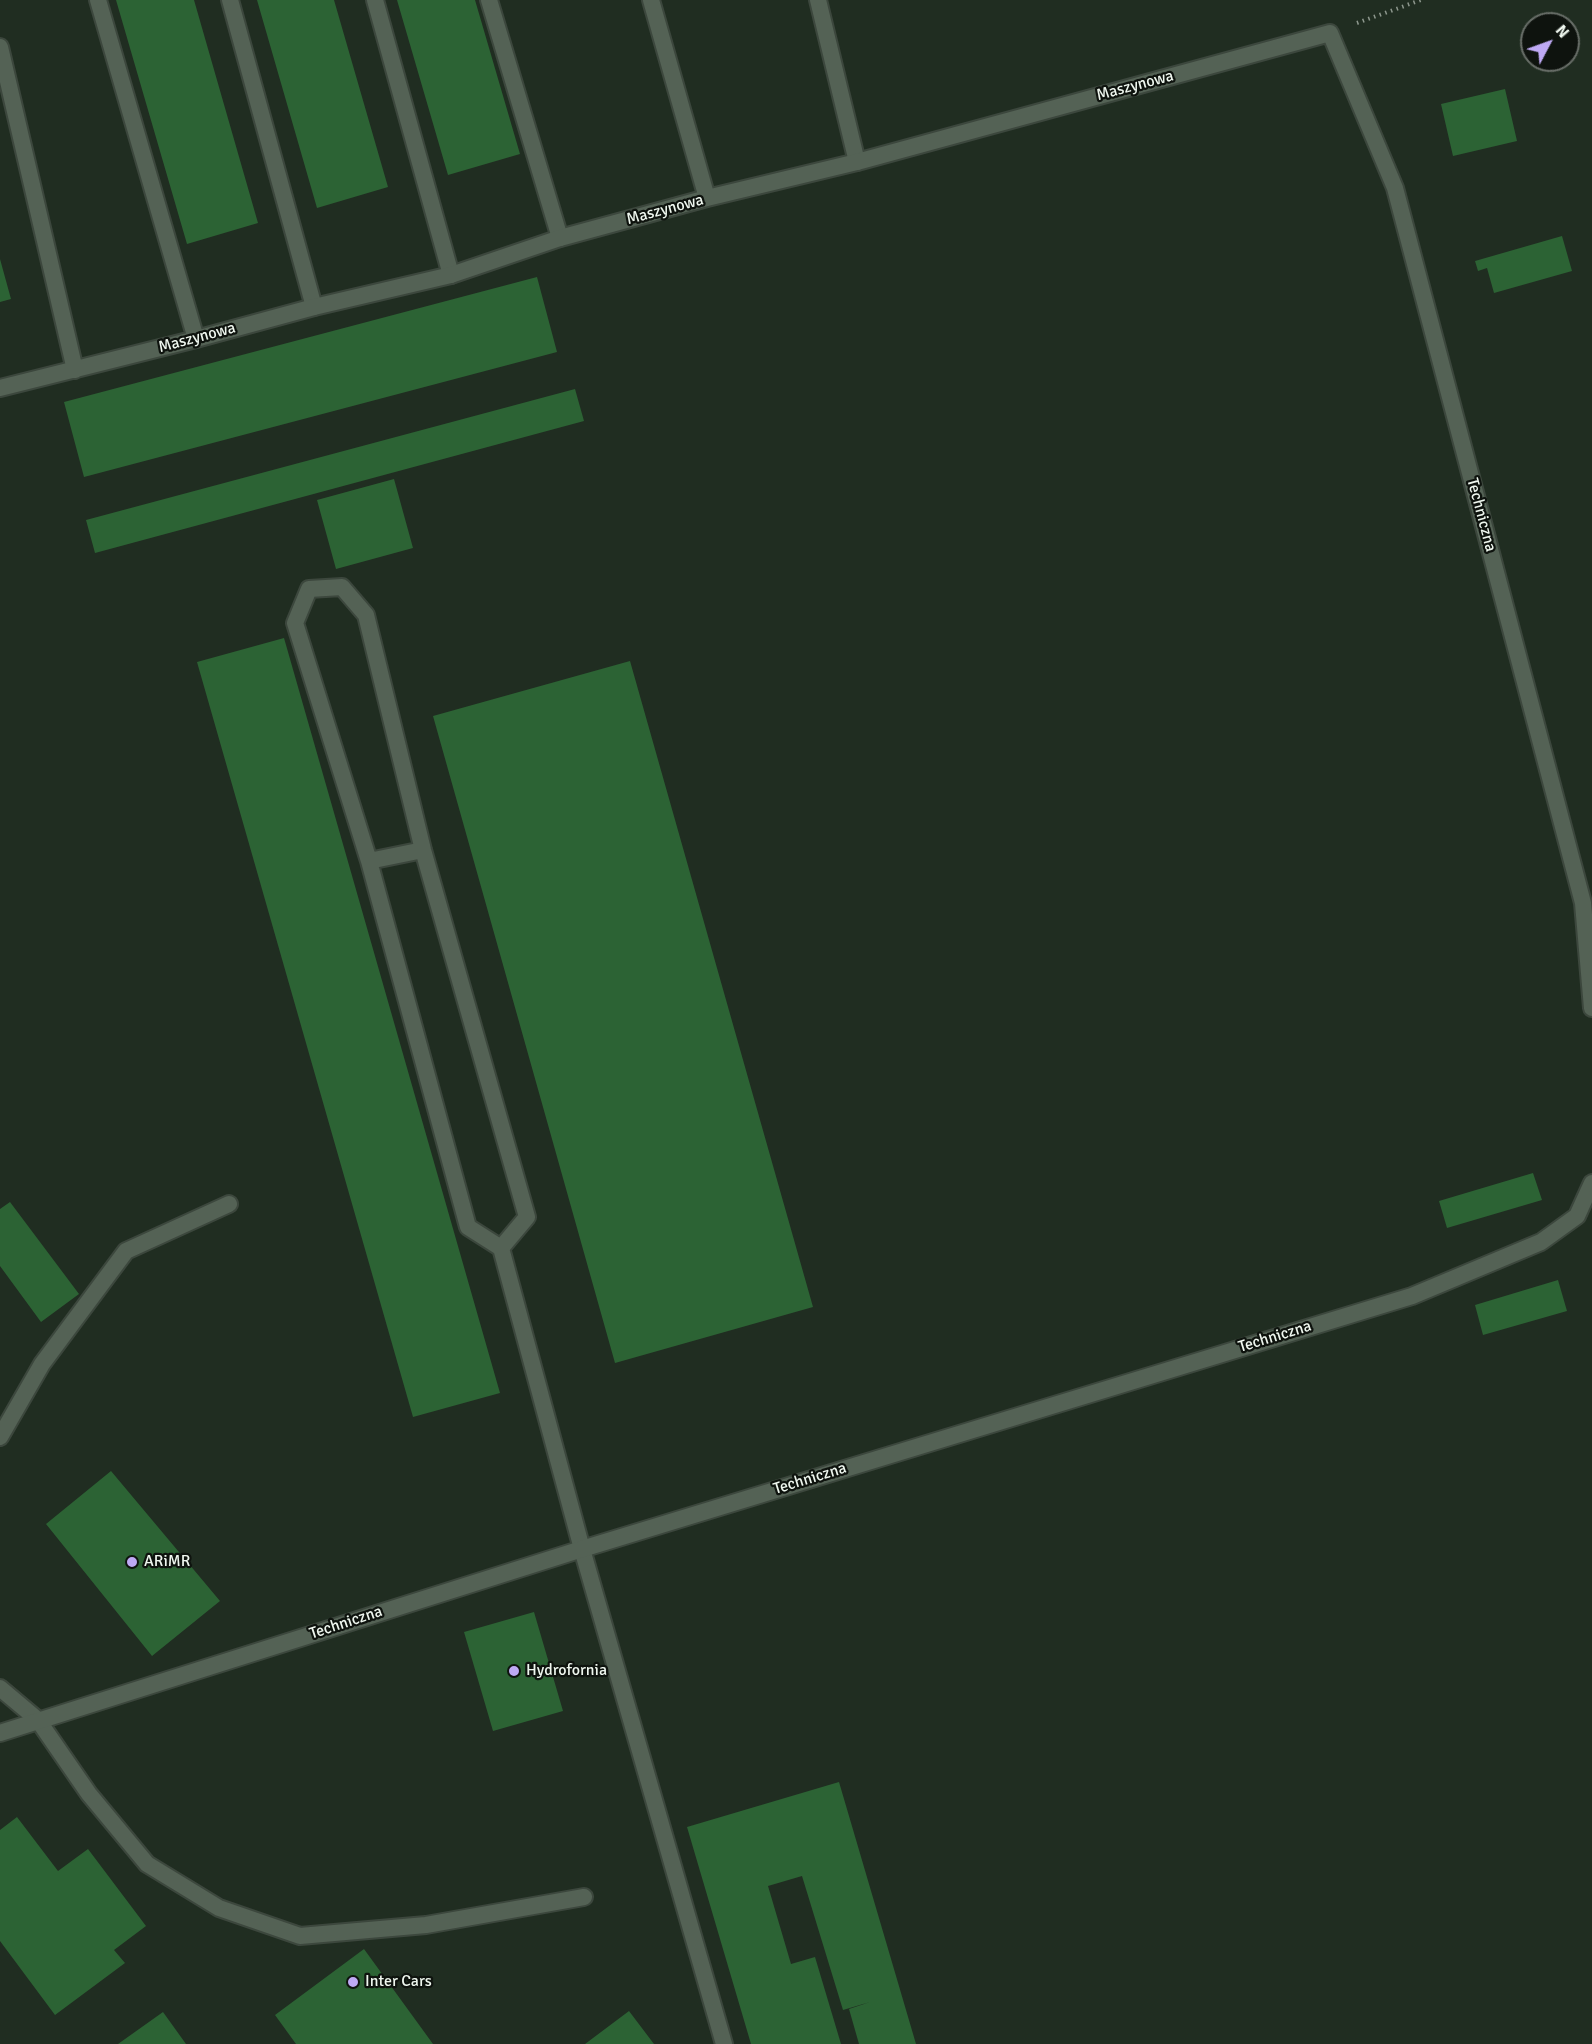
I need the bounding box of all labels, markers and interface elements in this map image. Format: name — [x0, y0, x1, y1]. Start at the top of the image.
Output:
north arrow — [1520, 12, 1580, 72]
text: N — [1551, 21, 1573, 42]
street label: Maszynowa — [1094, 66, 1176, 106]
street label: Maszynowa — [624, 190, 706, 230]
street label: Maszynowa — [156, 318, 238, 358]
street label: Techniczna — [1462, 476, 1500, 554]
street label: Techniczna — [1236, 1317, 1314, 1357]
street label: Techniczna — [771, 1459, 849, 1499]
place label: ARiMR — [144, 1552, 190, 1572]
marker: ARiMR — [125, 1555, 139, 1569]
street label: Techniczna — [307, 1602, 385, 1644]
place label: Hydrofornia — [526, 1661, 607, 1681]
marker: Hydrofornia — [507, 1664, 521, 1678]
place label: Inter Cars — [365, 1972, 432, 1992]
marker: Inter Cars — [346, 1975, 360, 1989]

